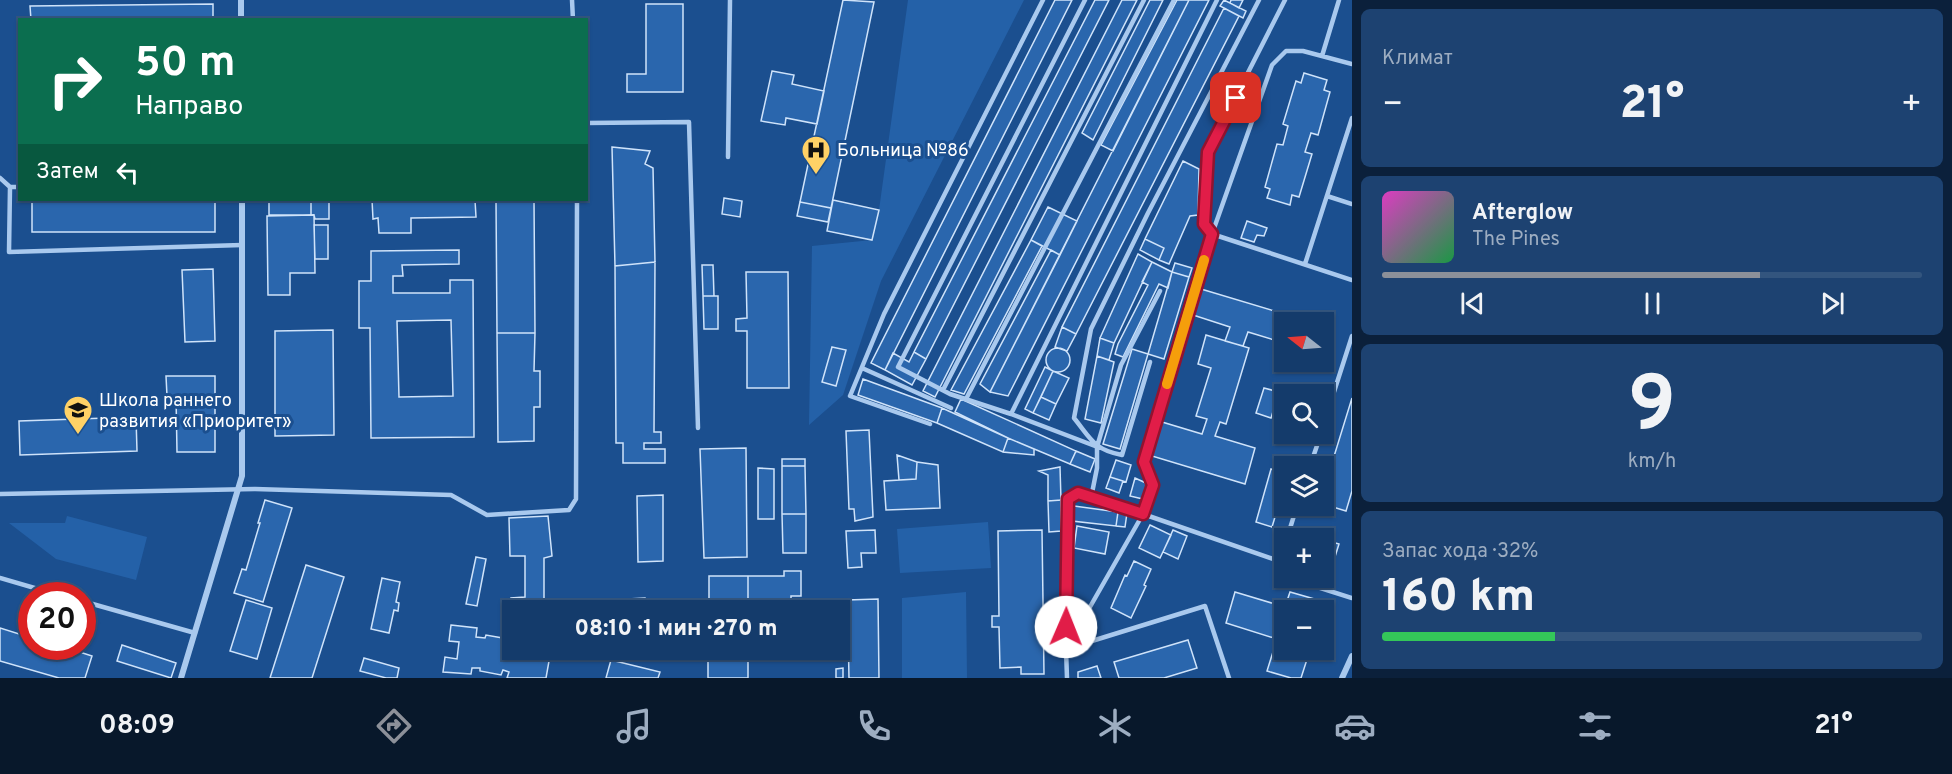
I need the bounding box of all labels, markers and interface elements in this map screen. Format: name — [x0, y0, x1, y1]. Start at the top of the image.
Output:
text: 50 m — [135, 38, 236, 91]
icon: right — [36, 42, 114, 120]
text: Климат — [1382, 46, 1453, 72]
pin — [1210, 72, 1261, 123]
text: 21° — [1620, 77, 1684, 134]
icon: arrive — [1219, 81, 1252, 114]
text: − — [1382, 85, 1403, 127]
text: + — [1901, 85, 1922, 127]
text: Направо — [135, 90, 243, 124]
hospital icon: Больница №86 — [800, 134, 832, 176]
place label: Больница №86 — [837, 140, 969, 163]
icon: left — [111, 156, 144, 189]
text: Затем — [36, 159, 99, 186]
text: Afterglow — [1472, 200, 1573, 227]
text: The Pines — [1472, 227, 1560, 253]
icon: previous — [1456, 287, 1489, 320]
icon: pause — [1636, 287, 1669, 320]
icon: next — [1816, 287, 1849, 320]
north arrow — [1274, 312, 1334, 372]
map controls — [1274, 312, 1334, 660]
text: 9 — [1628, 360, 1676, 459]
button: search — [1274, 384, 1334, 444]
place label: Школа раннего развития «Приоритет» — [99, 390, 292, 434]
school or university icon: Школа раннего развития «Приоритет» — [62, 394, 94, 436]
text: km/h — [1628, 449, 1676, 475]
button: layers — [1274, 456, 1334, 516]
button: + — [1274, 528, 1334, 588]
text: Запас хода · 32% — [1382, 539, 1538, 565]
text: 160 km — [1382, 570, 1535, 627]
speed limit sign: 20 — [18, 582, 96, 660]
position arrow — [1034, 595, 1098, 659]
button: − — [1274, 600, 1334, 660]
text: 08:10 · 1 мин · 270 m — [574, 616, 778, 643]
icon: directions — [373, 705, 415, 747]
icon: music — [613, 705, 655, 747]
icon: phone — [853, 705, 895, 747]
icon: climate — [1094, 705, 1136, 747]
icon: car — [1334, 705, 1376, 747]
icon: filters — [1574, 705, 1616, 747]
text: 08:09 — [99, 709, 175, 743]
text: 21° — [1814, 709, 1853, 743]

